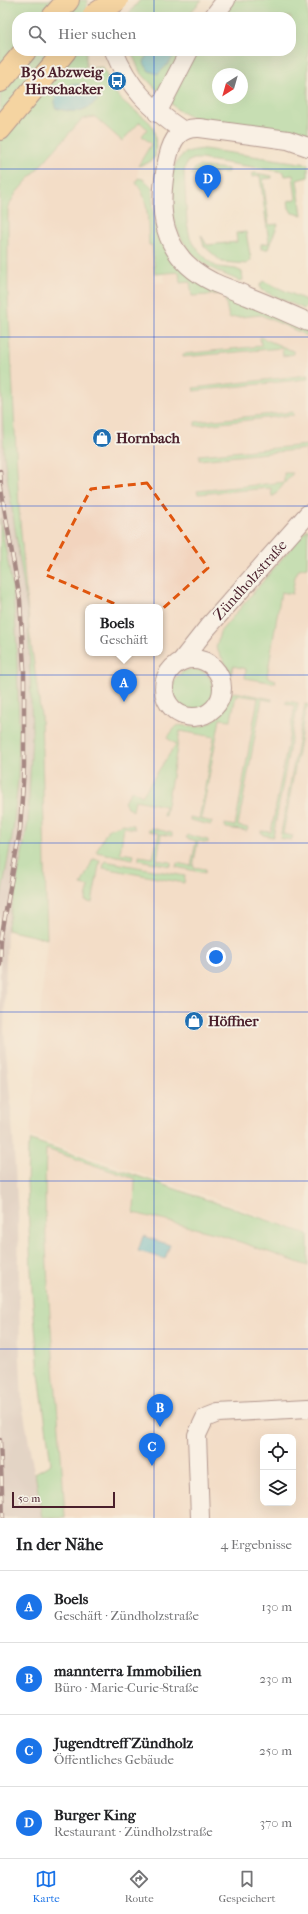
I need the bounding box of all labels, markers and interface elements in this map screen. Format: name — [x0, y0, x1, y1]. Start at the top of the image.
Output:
search box — [12, 12, 296, 56]
icon: search — [26, 23, 48, 45]
text: Hier suchen — [58, 25, 136, 43]
place label: B36 Abzweig Hirschacker — [21, 63, 104, 98]
north arrow — [212, 68, 248, 104]
bus stop icon: B36 Abzweig Hirschacker — [106, 70, 128, 92]
pin: D — [195, 165, 221, 198]
shop icon: Hornbach — [91, 427, 113, 449]
place label: Hornbach — [116, 429, 181, 447]
street label: Zündholzstraße — [209, 536, 291, 624]
popup — [85, 604, 163, 656]
text: Boels — [100, 614, 134, 632]
text: Geschäft — [100, 632, 148, 647]
pin: A — [111, 669, 137, 702]
your location — [206, 947, 226, 967]
shop icon: Höffner — [183, 1010, 205, 1032]
place label: Höffner — [208, 1012, 259, 1030]
pin: B — [147, 1394, 173, 1427]
pin: C — [139, 1433, 165, 1466]
map controls — [260, 1434, 296, 1506]
button: locate — [260, 1434, 296, 1470]
button: layers — [260, 1470, 296, 1506]
scale bar — [12, 1490, 115, 1509]
text: 50 m — [18, 1492, 40, 1505]
text: In der Nähe — [16, 1534, 103, 1554]
text: 4 Ergebnisse — [221, 1537, 292, 1552]
text: Boels — [54, 1590, 88, 1608]
text: A — [25, 1599, 33, 1614]
text: 130 m — [261, 1599, 292, 1614]
text: Geschäft · Zündholzstraße — [54, 1608, 199, 1623]
text: mannterra Immobilien — [54, 1662, 202, 1680]
text: B — [25, 1671, 33, 1686]
text: 230 m — [259, 1671, 292, 1686]
text: Büro · Marie-Curie-Straße — [54, 1680, 199, 1695]
text: Jugendtreff Zündholz — [54, 1734, 193, 1752]
text: C — [25, 1743, 33, 1758]
text: 250 m — [259, 1743, 292, 1758]
text: Öffentliches Gebäude — [54, 1752, 174, 1767]
text: Burger King — [54, 1806, 136, 1824]
text: D — [24, 1815, 34, 1830]
text: 370 m — [260, 1815, 292, 1830]
text: Restaurant · Zündholzstraße — [54, 1824, 213, 1839]
tab: Karte — [32, 1868, 60, 1905]
tab: Route — [125, 1868, 154, 1905]
tab: Gespeichert — [219, 1868, 275, 1905]

